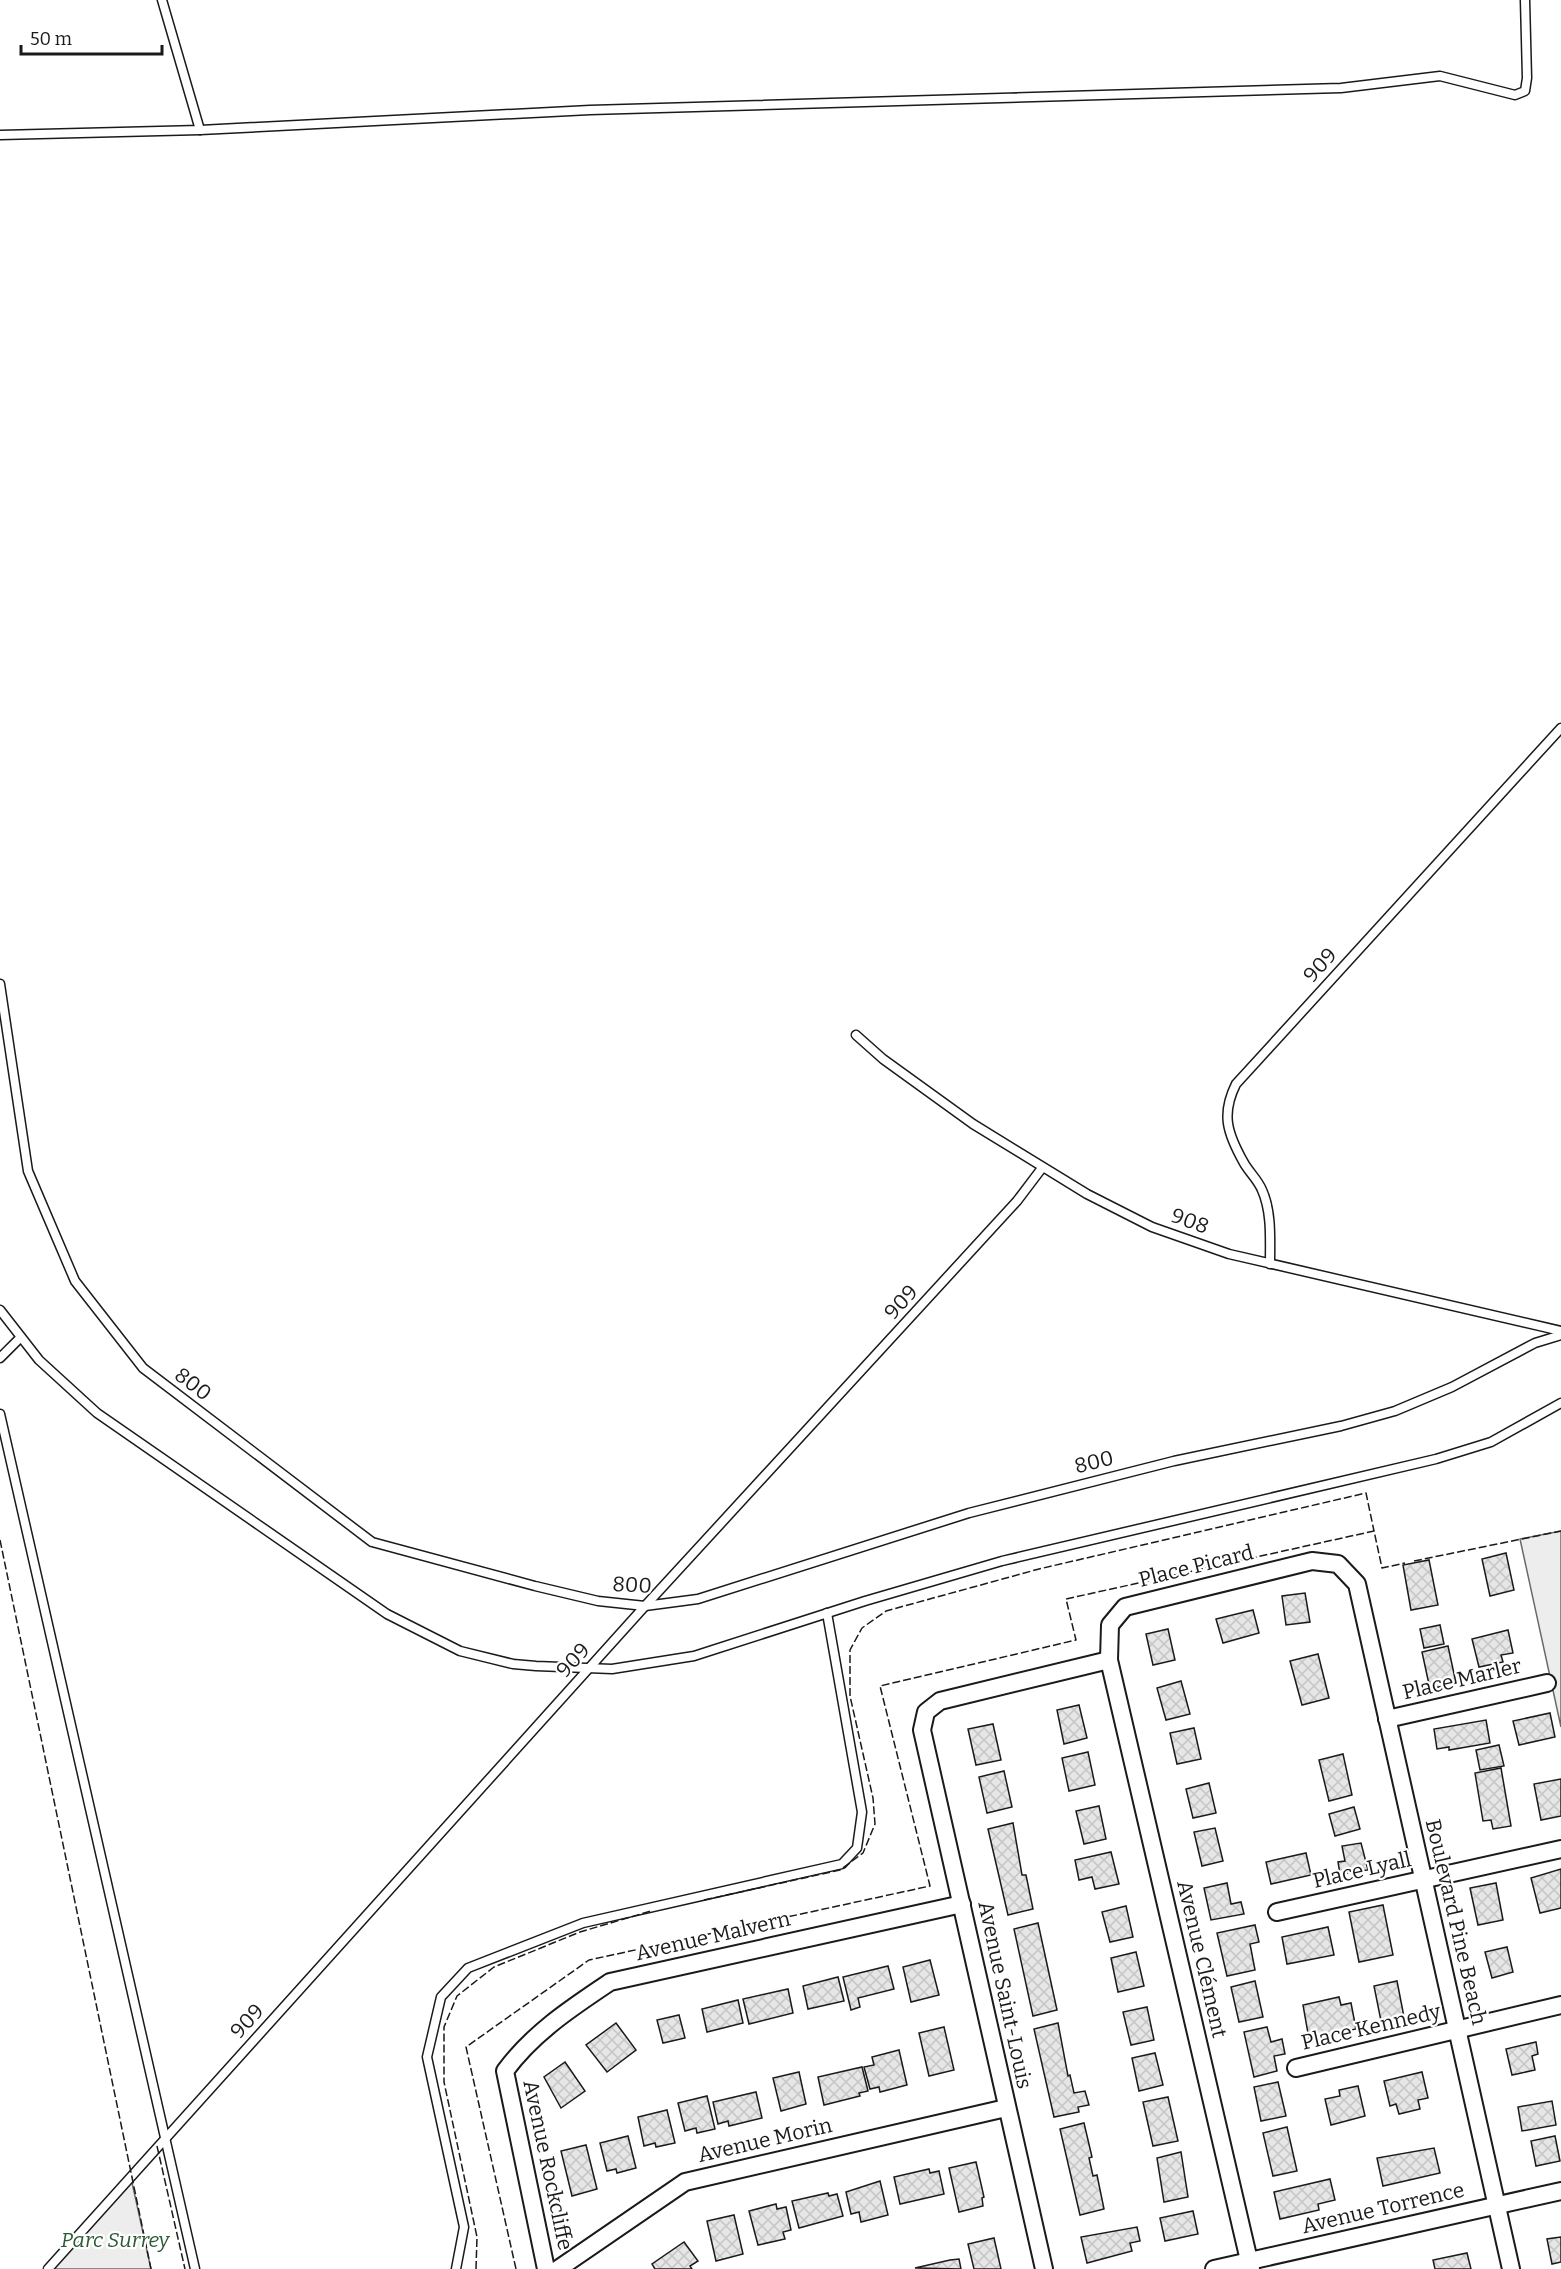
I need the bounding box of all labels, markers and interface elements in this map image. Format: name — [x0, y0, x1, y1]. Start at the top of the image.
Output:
scale bar — [21, 18, 162, 56]
text: 50 m — [30, 28, 72, 50]
street label: 909 — [1298, 942, 1342, 988]
street label: 908 — [1168, 1202, 1212, 1240]
street label: 909 — [879, 1279, 923, 1325]
street label: 800 — [169, 1362, 217, 1406]
street label: 800 — [1072, 1445, 1116, 1479]
street label: Place Picard — [1136, 1539, 1256, 1593]
street label: 800 — [612, 1571, 652, 1599]
street label: 909 — [551, 1637, 595, 1683]
street label: Place Marler — [1400, 1653, 1524, 1705]
street label: Boulevard Pine Beach — [1420, 1817, 1492, 2027]
street label: Place Lyall — [1310, 1846, 1414, 1894]
street label: Avenue Clément — [1171, 1878, 1233, 2041]
street label: Avenue Saint-Louis — [972, 1899, 1038, 2091]
street label: Avenue Malvern — [633, 1906, 793, 1966]
street label: 909 — [225, 1998, 269, 2044]
street label: Place Kennedy — [1299, 1998, 1444, 2056]
street label: Avenue Rockcliffe — [517, 2078, 579, 2252]
street label: Avenue Morin — [695, 2112, 835, 2168]
street label: Avenue Torrence — [1299, 2177, 1467, 2239]
park label: Parc Surrey — [61, 2227, 171, 2253]

